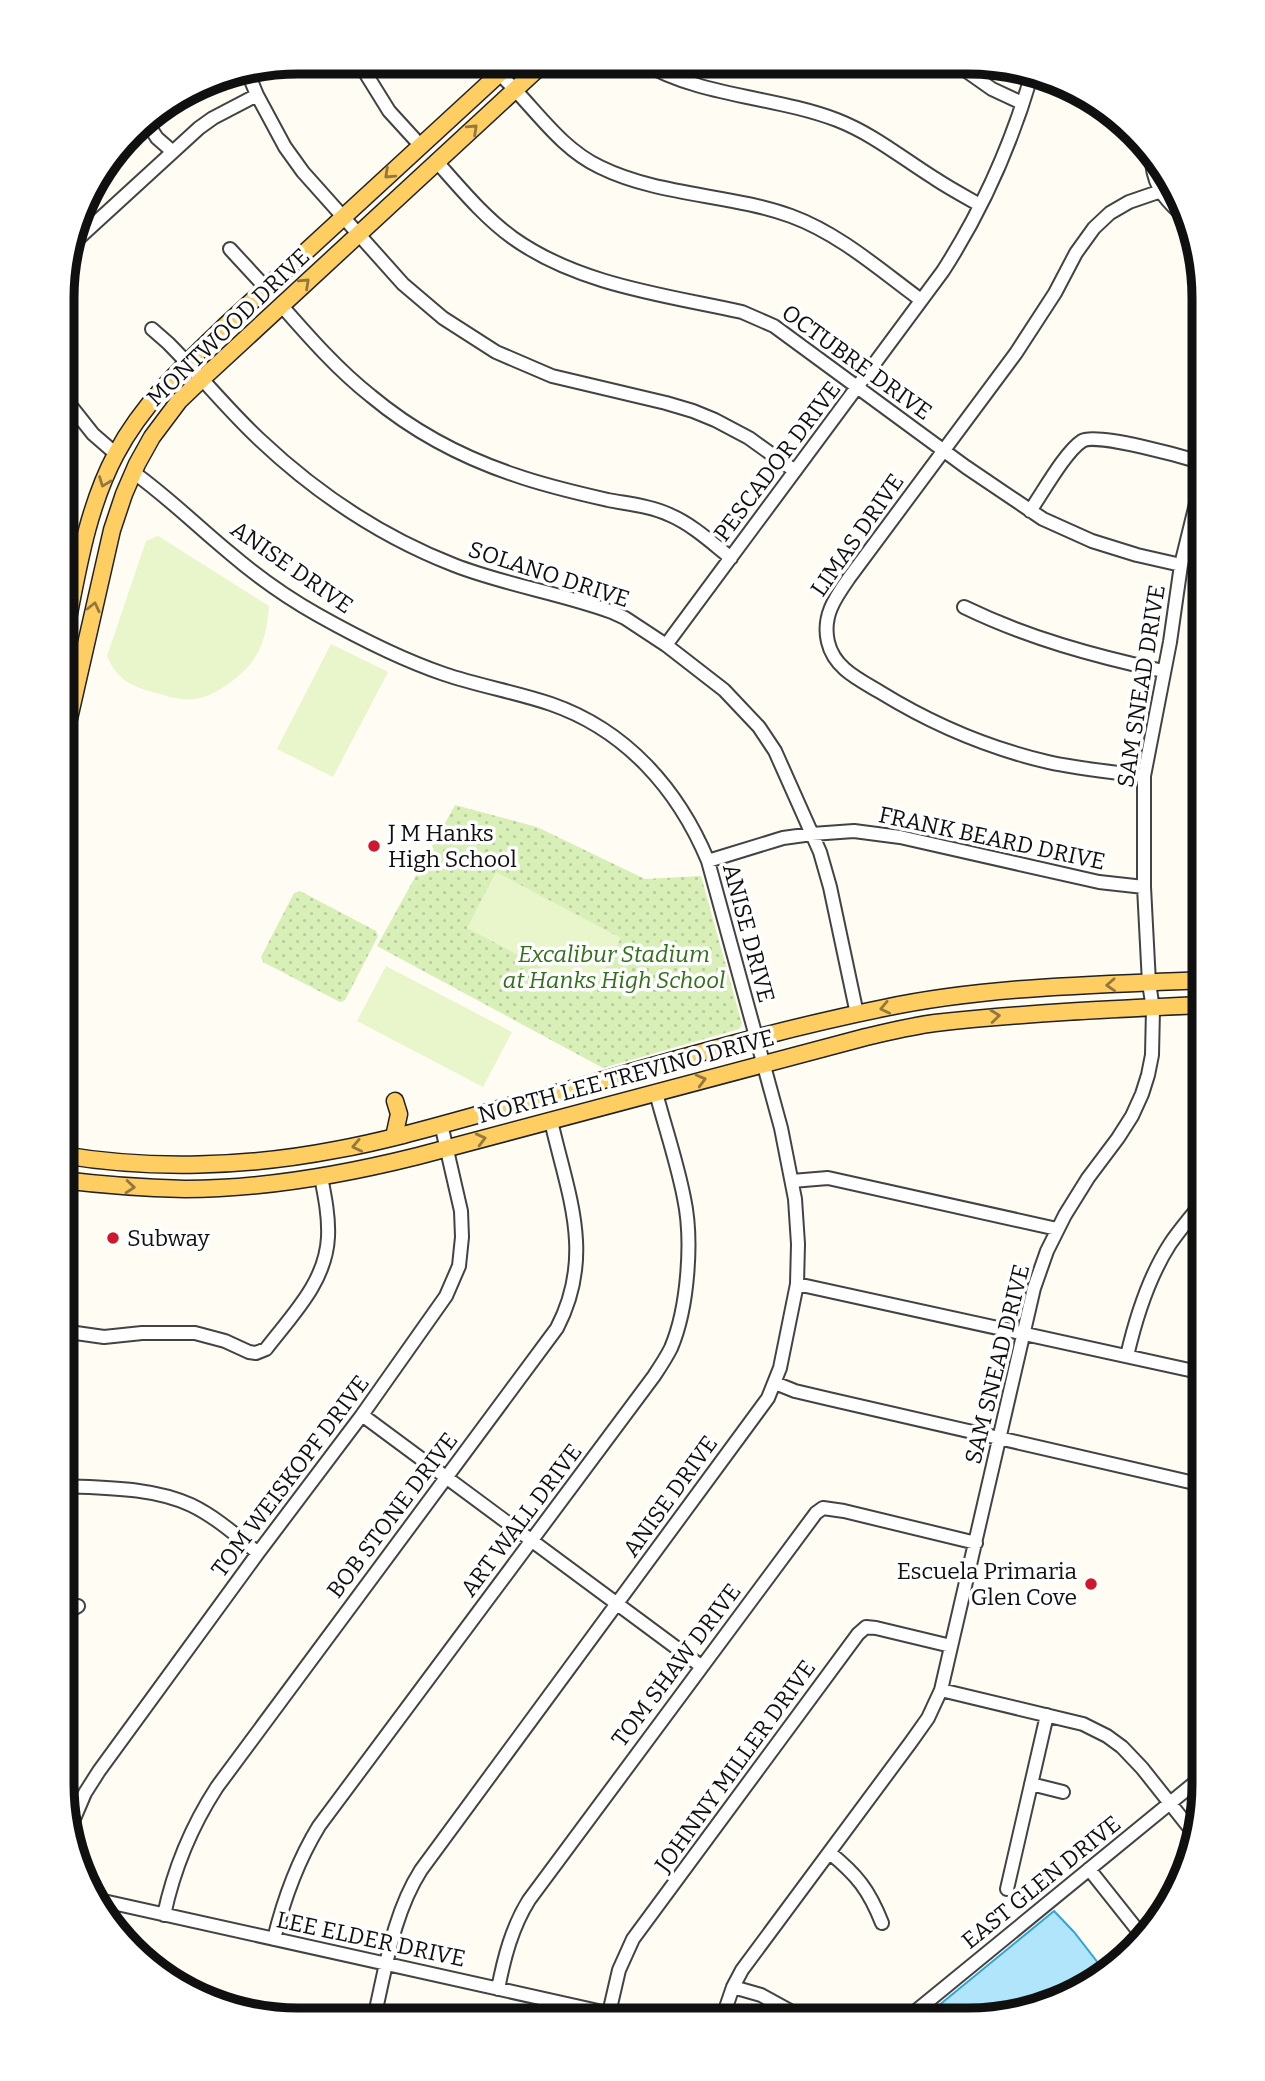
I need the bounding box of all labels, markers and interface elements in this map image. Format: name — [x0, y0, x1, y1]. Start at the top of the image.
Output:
one-way arrow — [465, 125, 478, 137]
one-way arrow — [384, 165, 397, 178]
street label: MONTWOOD DRIVE — [141, 242, 315, 412]
one-way arrow — [297, 278, 310, 291]
street label: OCTUBRE DRIVE — [776, 298, 938, 426]
street label: PESCADOR DRIVE — [708, 375, 846, 547]
street label: LIMAS DRIVE — [804, 468, 910, 602]
one-way arrow — [98, 476, 112, 488]
street label: ANISE DRIVE — [226, 515, 358, 619]
street label: SOLANO DRIVE — [465, 535, 633, 613]
street label: SAM SNEAD DRIVE — [1111, 583, 1171, 789]
one-way arrow — [85, 601, 100, 613]
street label: FRANK BEARD DRIVE — [876, 800, 1108, 876]
place label: J M Hanks High School — [387, 819, 517, 873]
marker: J M Hanks High School — [366, 838, 382, 854]
street label: ANISE DRIVE — [717, 860, 781, 1006]
park label: Excalibur Stadium at Hanks High School — [503, 940, 725, 994]
one-way arrow — [1105, 977, 1116, 992]
one-way arrow — [879, 999, 891, 1014]
one-way arrow — [989, 1009, 1001, 1024]
street label: NORTH LEE TREVINO DRIVE — [475, 1023, 777, 1129]
one-way arrow — [695, 1074, 707, 1088]
one-way arrow — [475, 1133, 487, 1147]
one-way arrow — [351, 1137, 363, 1152]
one-way arrow — [125, 1179, 136, 1194]
place label: Subway — [127, 1224, 210, 1252]
marker: Subway — [105, 1230, 121, 1246]
street label: SAM SNEAD DRIVE — [959, 1261, 1035, 1467]
street label: TOM WEISKOPF DRIVE — [205, 1370, 375, 1582]
street label: BOB STONE DRIVE — [321, 1427, 463, 1603]
street label: ANISE DRIVE — [617, 1430, 723, 1562]
street label: ART WALL DRIVE — [454, 1438, 588, 1602]
place label: Escuela Primaria Glen Cove — [897, 1557, 1077, 1611]
marker: Escuela Primaria Glen Cove — [1083, 1576, 1099, 1592]
street label: TOM SHAW DRIVE — [605, 1578, 747, 1752]
street label: JOHNNY MILLER DRIVE — [648, 1655, 821, 1878]
street label: EAST GLEN DRIVE — [956, 1809, 1126, 1955]
street label: LEE ELDER DRIVE — [274, 1905, 468, 1973]

